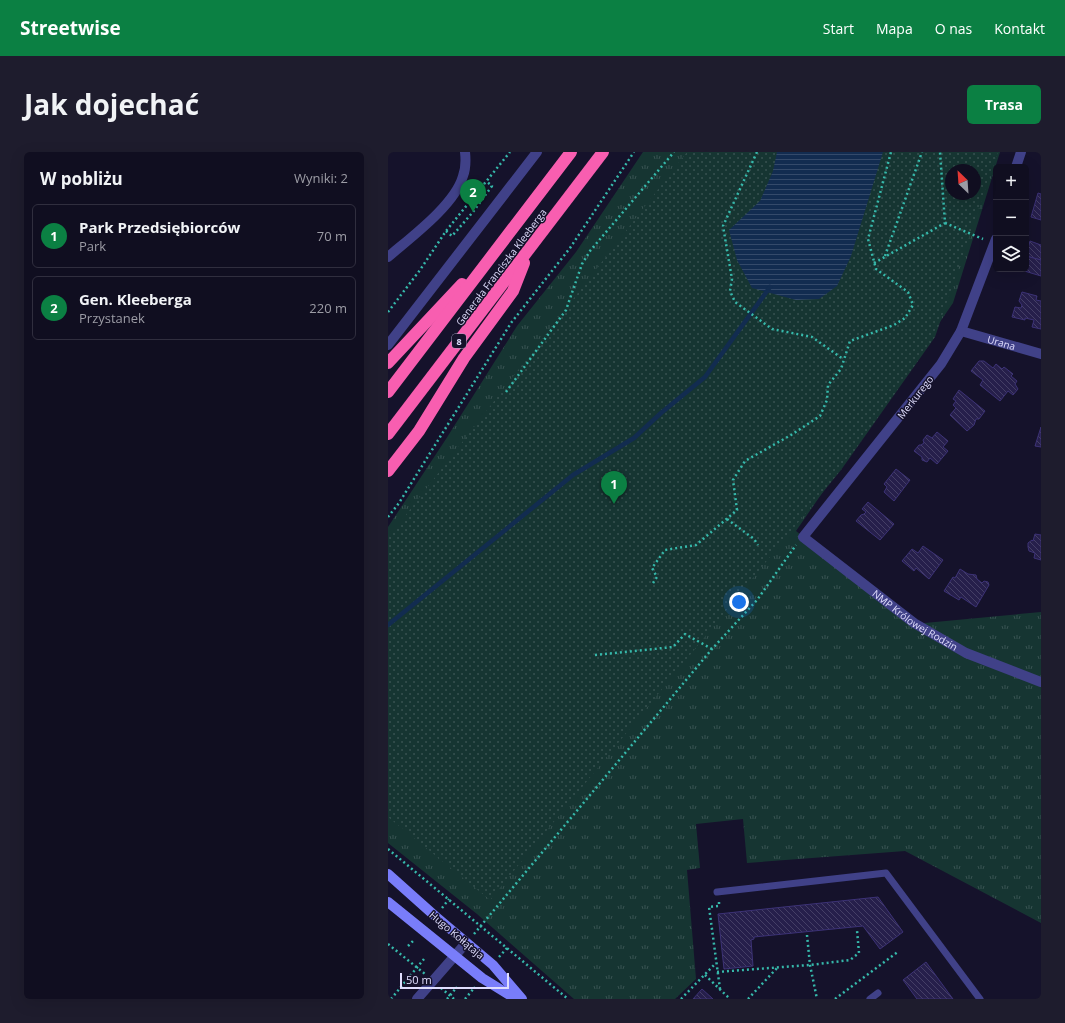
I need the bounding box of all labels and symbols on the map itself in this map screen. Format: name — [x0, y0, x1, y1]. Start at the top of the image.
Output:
north arrow — [945, 164, 981, 200]
pin: 2 — [460, 179, 486, 212]
street label: Generała Franciszka Kleeberga — [452, 206, 550, 328]
street label: Urana — [986, 332, 1017, 353]
road number: 8 — [452, 334, 466, 348]
street label: Merkurego — [894, 373, 936, 421]
pin: 1 — [601, 471, 627, 504]
street label: NMP Królowej Rodzin — [870, 586, 960, 654]
your location — [729, 592, 749, 612]
street label: Hugo Kołłątaja — [427, 908, 487, 962]
scale bar — [400, 971, 509, 990]

